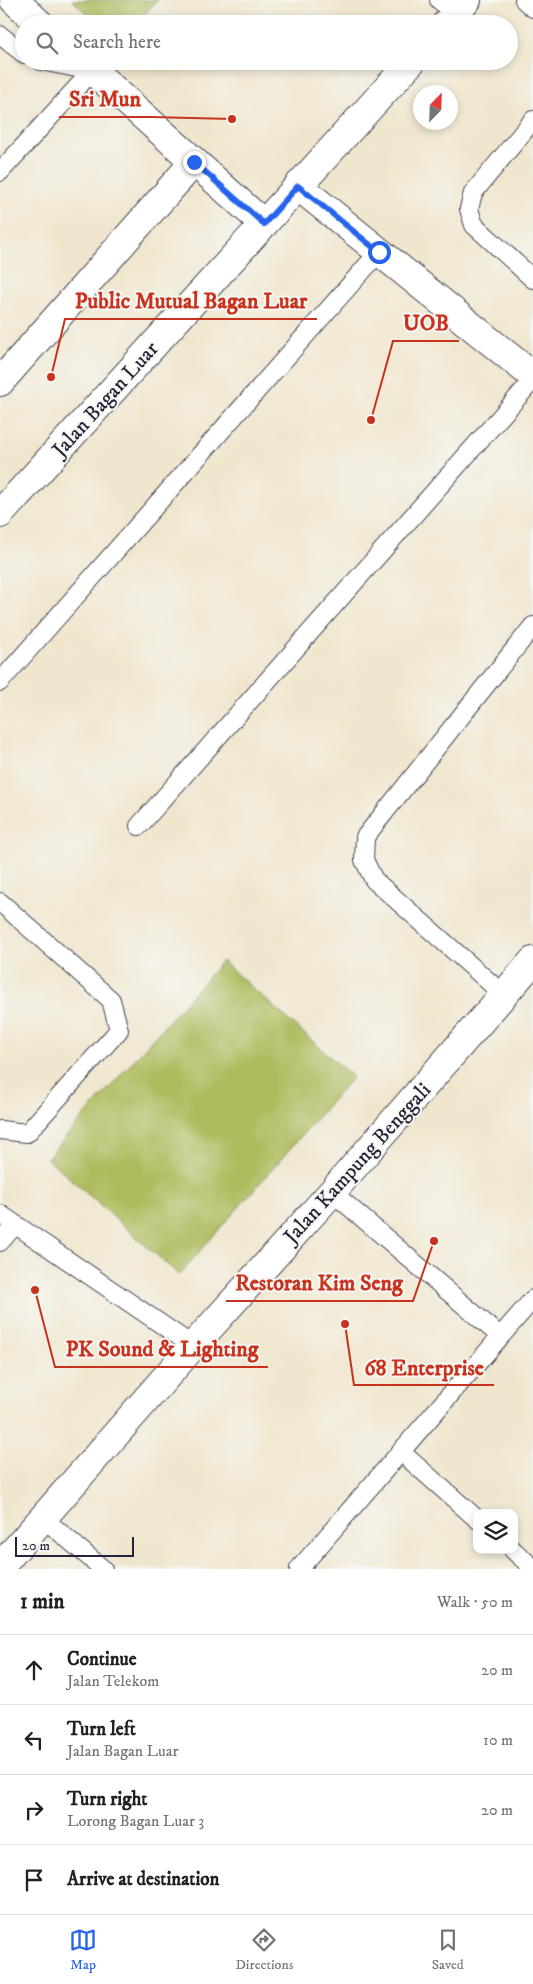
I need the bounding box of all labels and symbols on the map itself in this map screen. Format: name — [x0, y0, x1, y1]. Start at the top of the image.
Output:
callout: Sri Mun — [59, 80, 151, 117]
north arrow — [413, 85, 458, 130]
text: Sri Mun — [69, 86, 141, 113]
route end — [183, 151, 206, 174]
route start — [368, 241, 391, 264]
callout: Public Mutual Bagan Luar — [65, 282, 317, 319]
text: Public Mutual Bagan Luar — [75, 288, 308, 315]
callout: UOB — [393, 304, 459, 341]
text: UOB — [403, 310, 449, 337]
street label: Jalan Bagan Luar — [46, 336, 165, 464]
street label: Jalan Kampung Benggali — [277, 1078, 437, 1251]
callout: Restoran Kim Seng — [226, 1264, 413, 1301]
text: Restoran Kim Seng — [235, 1270, 404, 1297]
callout: PK Sound & Lighting — [55, 1330, 268, 1367]
text: PK Sound & Lighting — [66, 1336, 260, 1363]
callout: 68 Enterprise — [354, 1348, 494, 1385]
text: 68 Enterprise — [364, 1355, 484, 1382]
scale bar — [15, 1534, 134, 1557]

